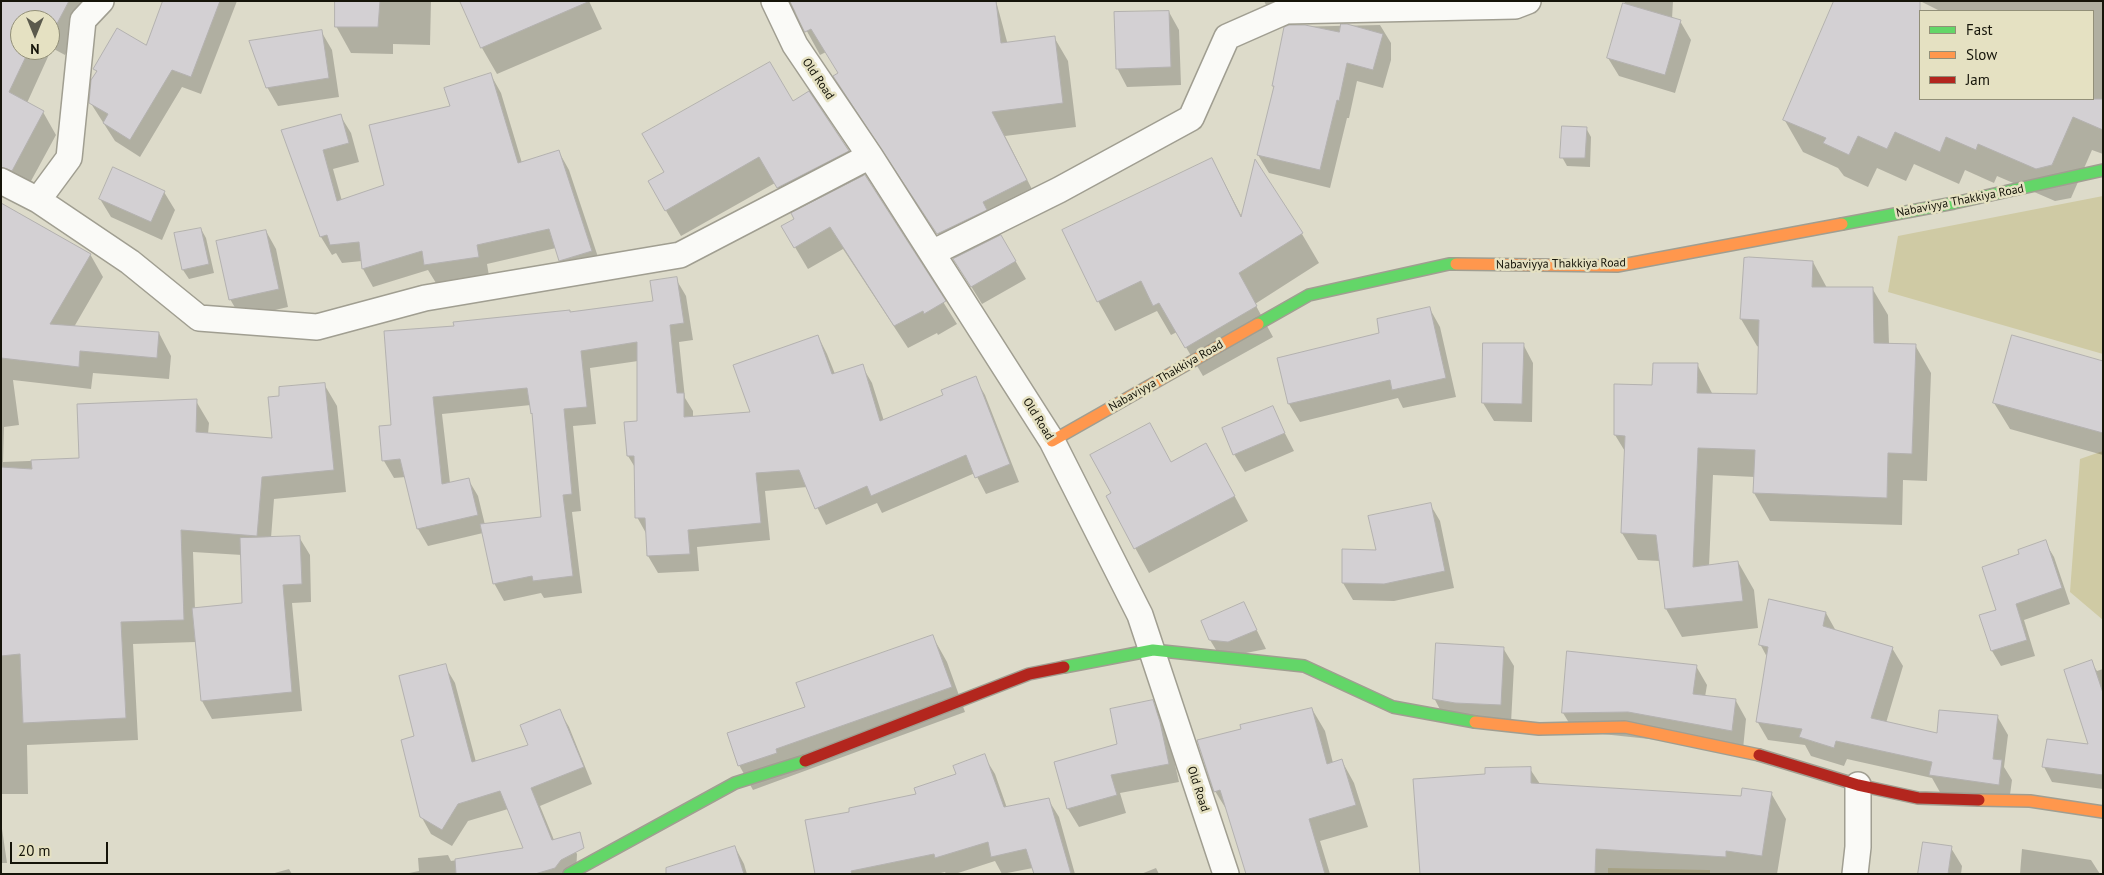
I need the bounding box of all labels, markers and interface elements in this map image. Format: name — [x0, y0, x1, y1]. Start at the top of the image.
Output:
north arrow — [10, 10, 60, 60]
legend — [1919, 10, 2094, 100]
text: Fast — [1966, 20, 1993, 39]
text: N — [30, 40, 40, 58]
text: Slow — [1966, 45, 1997, 64]
street label: Old Road — [799, 56, 837, 102]
text: Jam — [1966, 70, 1990, 89]
street label: Nabaviyya Thakkiya Road — [1895, 182, 2025, 220]
street label: Nabaviyya Thakkiya Road — [1496, 256, 1626, 272]
street label: Nabaviyya Thakkiya Road — [1106, 337, 1226, 415]
street label: Old Road — [1020, 395, 1056, 443]
street label: Old Road — [1184, 765, 1212, 813]
scale bar — [12, 832, 110, 864]
text: 20 m — [18, 841, 51, 860]

